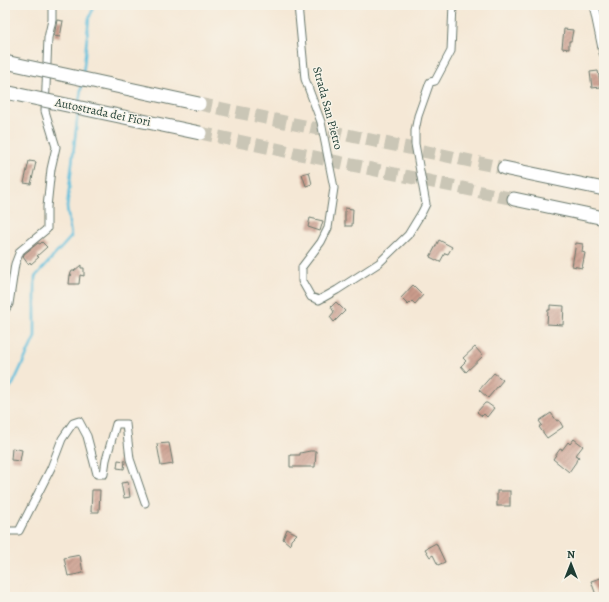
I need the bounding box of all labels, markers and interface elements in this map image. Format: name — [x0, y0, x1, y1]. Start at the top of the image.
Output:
street label: Strada San Pietro — [309, 65, 347, 151]
street label: Autostrada dei Fiori — [53, 94, 152, 130]
north arrow — [551, 544, 591, 584]
text: N — [567, 547, 575, 562]

